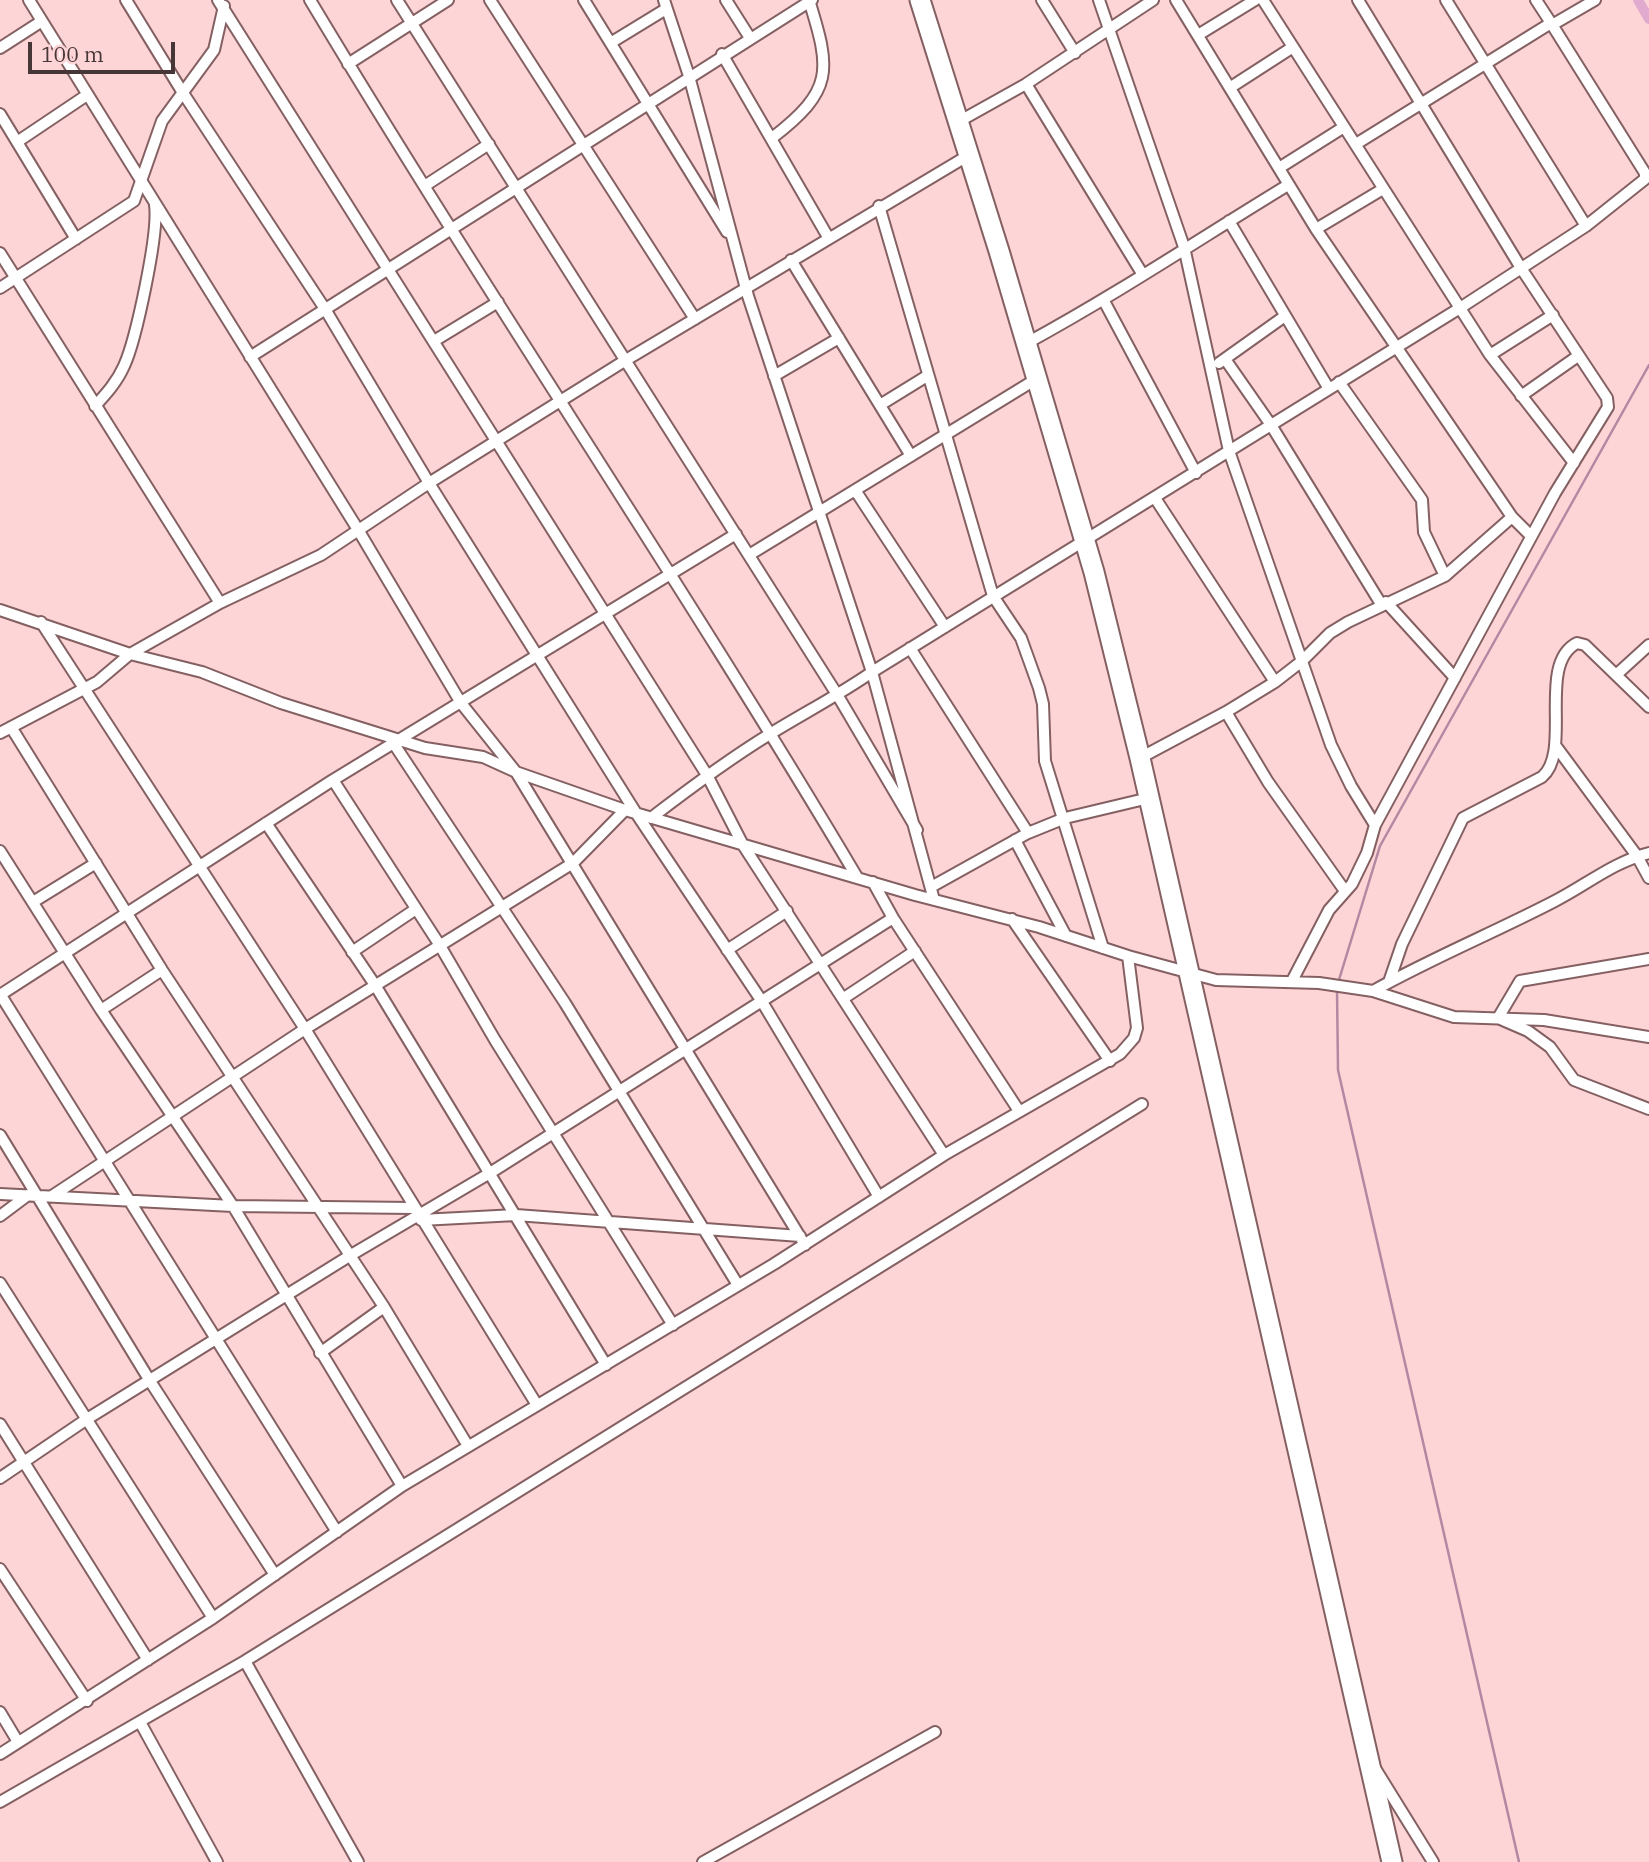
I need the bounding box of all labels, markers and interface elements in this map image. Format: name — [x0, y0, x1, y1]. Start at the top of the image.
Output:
scale bar — [32, 28, 178, 72]
text: 100 m — [41, 40, 104, 68]

